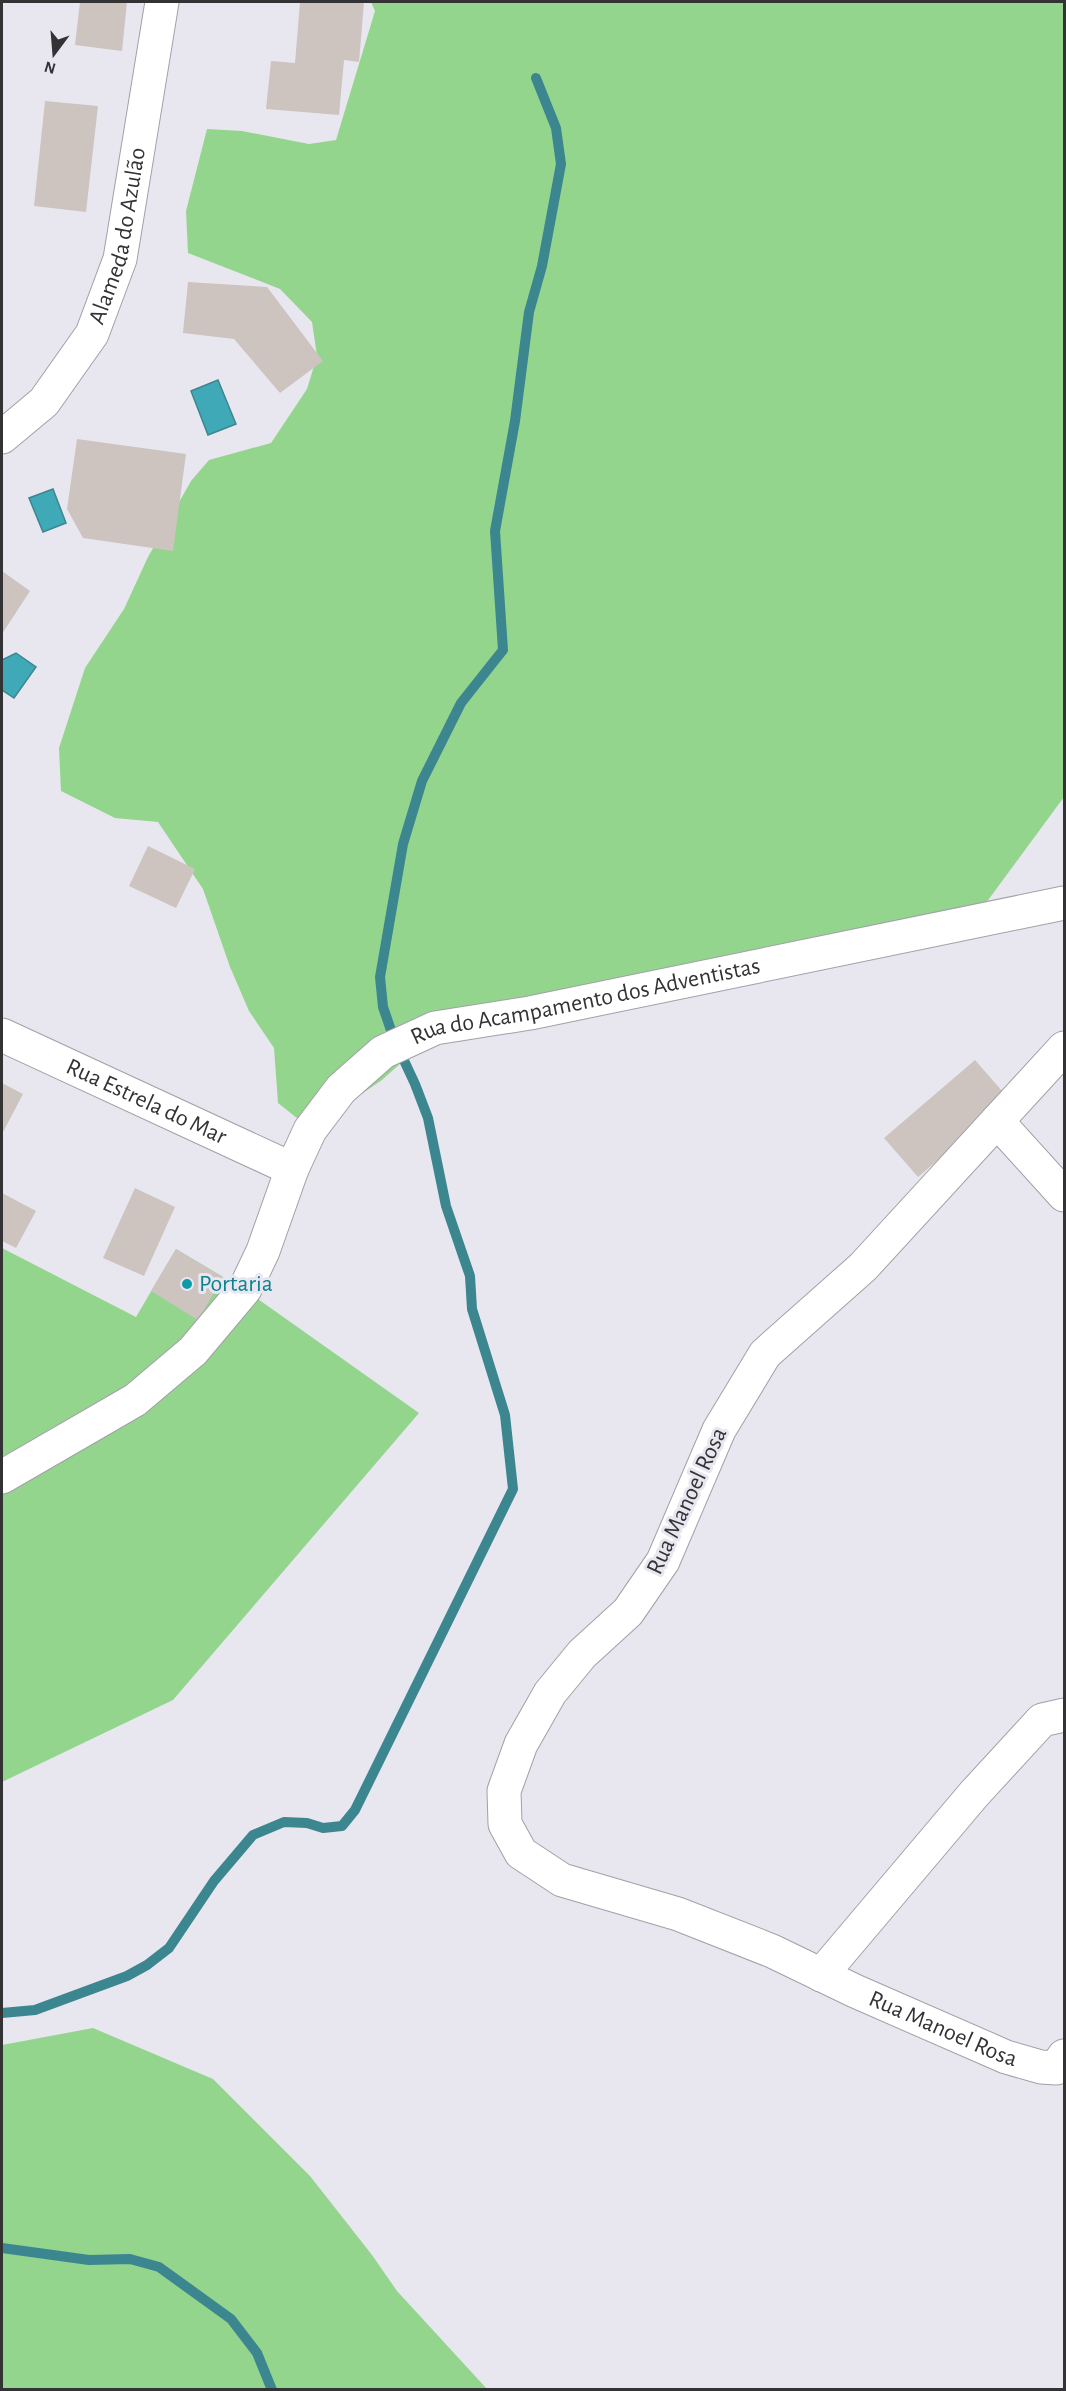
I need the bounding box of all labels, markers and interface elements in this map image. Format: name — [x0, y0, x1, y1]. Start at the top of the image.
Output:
north arrow — [24, 24, 84, 84]
text: N — [43, 58, 58, 77]
street label: Alameda do Azulão — [85, 146, 150, 328]
street label: Rua do Acampamento dos Adventistas — [407, 954, 762, 1049]
street label: Rua Estrela do Mar — [62, 1054, 230, 1149]
place label: Portaria — [199, 1272, 273, 1296]
marker: Portaria — [180, 1277, 194, 1291]
street label: Rua Manoel Rosa — [643, 1424, 731, 1578]
street label: Rua Manoel Rosa — [865, 1987, 1020, 2071]

